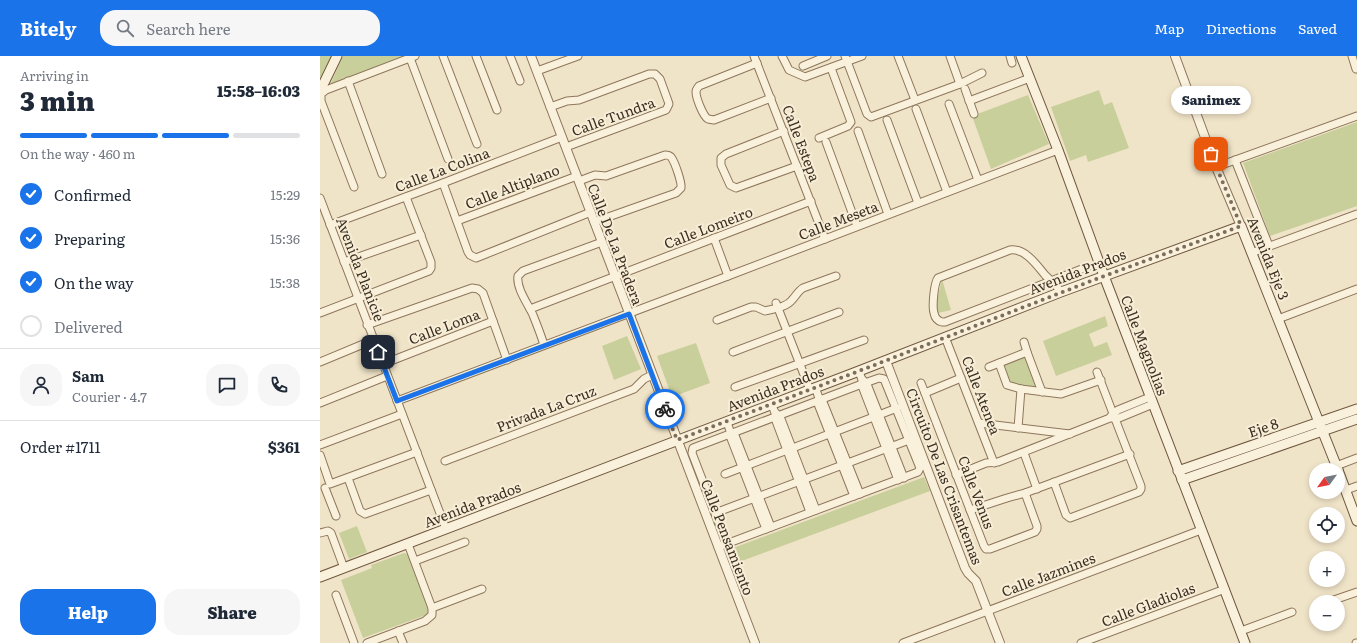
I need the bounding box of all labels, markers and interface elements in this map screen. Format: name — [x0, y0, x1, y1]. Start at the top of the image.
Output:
search box — [100, 10, 380, 46]
text: Bitely — [20, 14, 76, 42]
icon: search — [114, 17, 136, 39]
text: Search here — [146, 17, 230, 40]
text: Map — [1154, 18, 1184, 38]
text: Directions — [1206, 18, 1276, 38]
text: Saved — [1298, 18, 1337, 38]
text: Arriving in — [20, 66, 89, 85]
text: 15:58–16:03 — [217, 79, 300, 102]
text: 3 min — [20, 80, 95, 119]
callout: Sanimex — [1171, 86, 1251, 114]
text: Sanimex — [1182, 90, 1240, 109]
street label: Calle Tundra — [569, 92, 658, 140]
street label: Calle Estepa — [778, 102, 826, 185]
pin — [1194, 137, 1228, 171]
street label: Calle La Colina — [392, 142, 493, 196]
icon: bag — [1200, 143, 1222, 165]
text: On the way · 460 m — [20, 144, 135, 163]
street label: Calle Altiplano — [462, 159, 562, 213]
street label: Calle De La Pradera — [584, 180, 649, 308]
icon: check — [20, 183, 42, 205]
text: Confirmed — [54, 183, 131, 206]
text: 15:29 — [271, 185, 300, 204]
street label: Calle Meseta — [795, 195, 881, 244]
street label: Calle Lomeiro — [661, 201, 755, 253]
street label: Avenida Planicie — [332, 214, 390, 324]
street label: Avenida Eje 3 — [1243, 214, 1295, 302]
icon: check — [20, 227, 42, 249]
text: Preparing — [54, 227, 125, 250]
text: 15:36 — [270, 229, 300, 248]
street label: Avenida Prados — [1026, 243, 1128, 299]
icon: check — [20, 271, 42, 293]
text: On the way — [54, 271, 134, 294]
text: 15:38 — [270, 273, 300, 292]
street label: Calle Magnolias — [1117, 292, 1173, 398]
street label: Calle Loma — [406, 303, 483, 349]
text: Delivered — [54, 315, 123, 338]
pin — [361, 335, 395, 369]
icon: home — [367, 341, 389, 363]
street label: Calle Atenea — [958, 353, 1006, 438]
street label: Avenida Prados — [724, 360, 826, 416]
button: person — [20, 364, 62, 406]
text: Sam — [72, 364, 105, 387]
button: chat — [206, 364, 248, 406]
button: phone — [258, 364, 300, 406]
street label: Privada La Cruz — [493, 380, 599, 436]
street label: Circuito De Las Crisantemas — [902, 385, 988, 567]
text: Courier · 4.7 — [72, 387, 147, 406]
courier — [645, 389, 685, 429]
icon: bike — [654, 398, 676, 420]
street label: Eje 8 — [1245, 412, 1281, 442]
text: Order #1711 — [20, 435, 101, 458]
text: $361 — [268, 435, 300, 458]
street label: Calle Venus — [954, 453, 1000, 531]
north arrow — [1309, 463, 1345, 499]
map controls — [1309, 463, 1345, 631]
street label: Avenida Prados — [421, 476, 523, 532]
street label: Calle Pensamiento — [697, 476, 759, 598]
button: locate — [1309, 507, 1345, 543]
street label: Calle Jazmines — [998, 547, 1098, 601]
button: + — [1309, 551, 1345, 587]
street label: Calle Gladiolas — [1098, 577, 1198, 631]
button: Help — [20, 589, 156, 635]
button: Share — [164, 589, 300, 635]
button: − — [1309, 595, 1345, 631]

